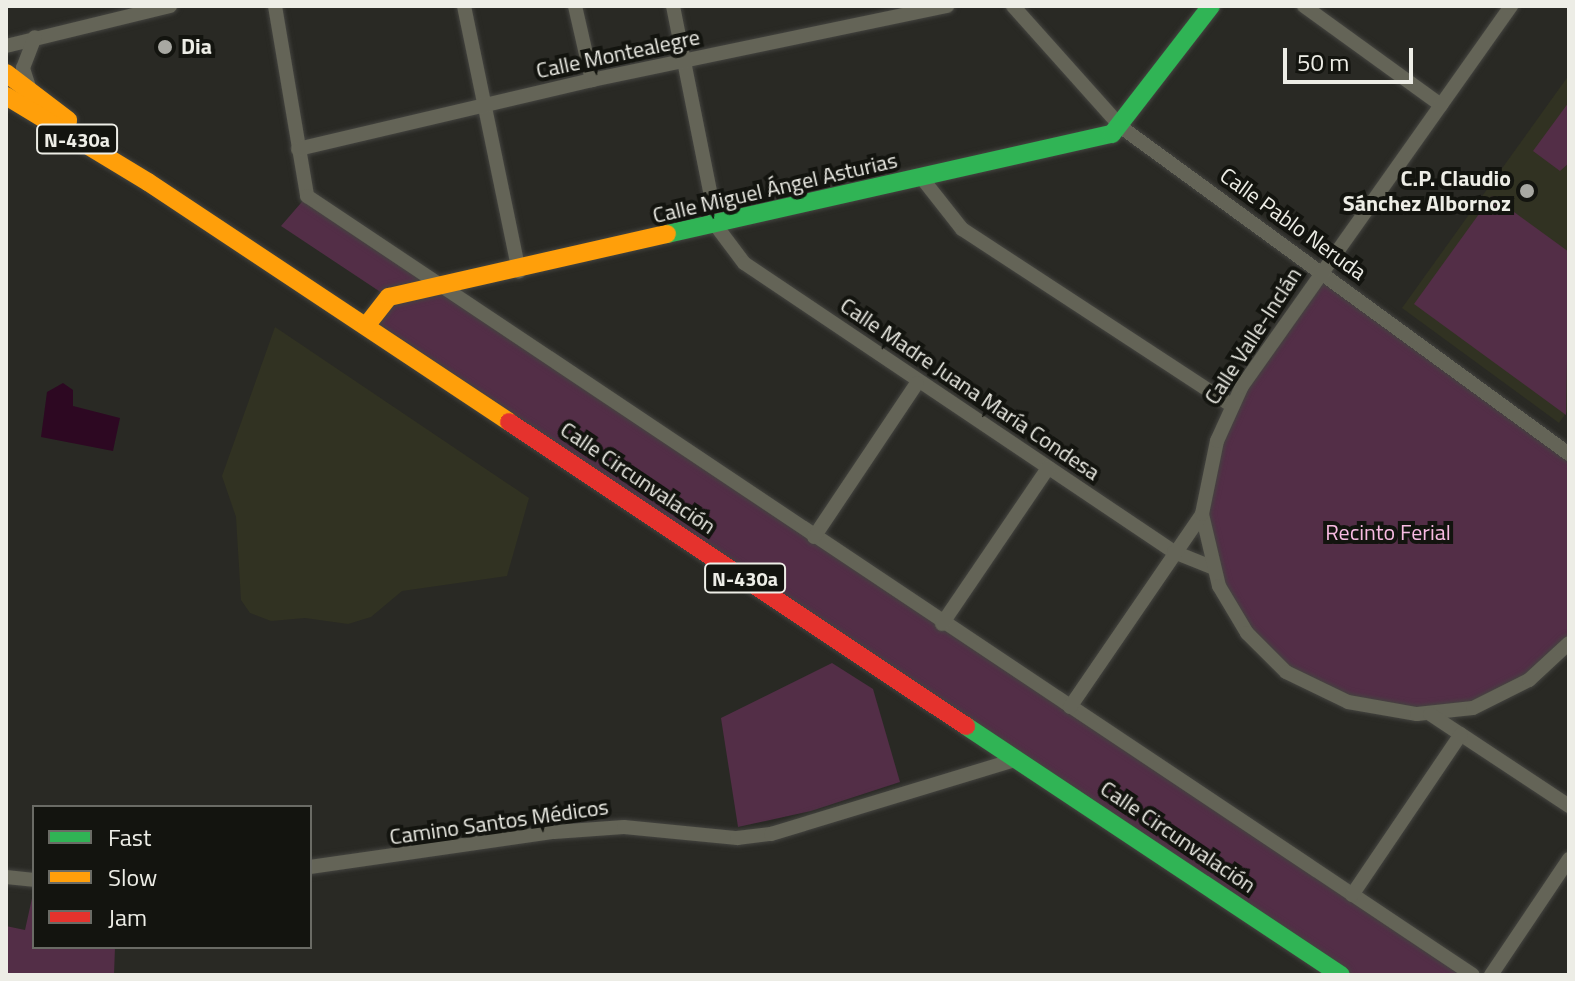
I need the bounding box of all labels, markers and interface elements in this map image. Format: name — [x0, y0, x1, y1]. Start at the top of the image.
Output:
street label: Calle Montealegre — [534, 24, 702, 84]
scale bar — [1287, 32, 1417, 82]
place label: Dia — [181, 34, 212, 60]
marker: Dia — [156, 38, 174, 56]
text: 50 m — [1297, 44, 1349, 80]
road number: N-430a — [35, 123, 119, 155]
street label: Calle Miguel Ángel Asturias — [650, 147, 900, 229]
street label: Calle Pablo Neruda — [1215, 162, 1371, 286]
place label: C.P. Claudio Sánchez Albornoz — [1343, 165, 1511, 216]
marker: C.P. Claudio Sánchez Albornoz — [1518, 182, 1536, 200]
street label: Calle Valle-Inclán — [1199, 263, 1307, 409]
street label: Calle Madre Juana María Condesa — [835, 292, 1105, 486]
street label: Calle Circunvalación — [555, 416, 721, 540]
park label: Recinto Ferial — [1325, 520, 1451, 546]
road number: N-430a — [703, 562, 787, 594]
street label: Calle Circunvalación — [1095, 775, 1261, 899]
street label: Camino Santos Médicos — [388, 794, 610, 850]
legend — [32, 805, 312, 949]
text: Fast — [108, 819, 151, 855]
text: Slow — [108, 859, 157, 895]
text: Jam — [108, 899, 147, 935]

